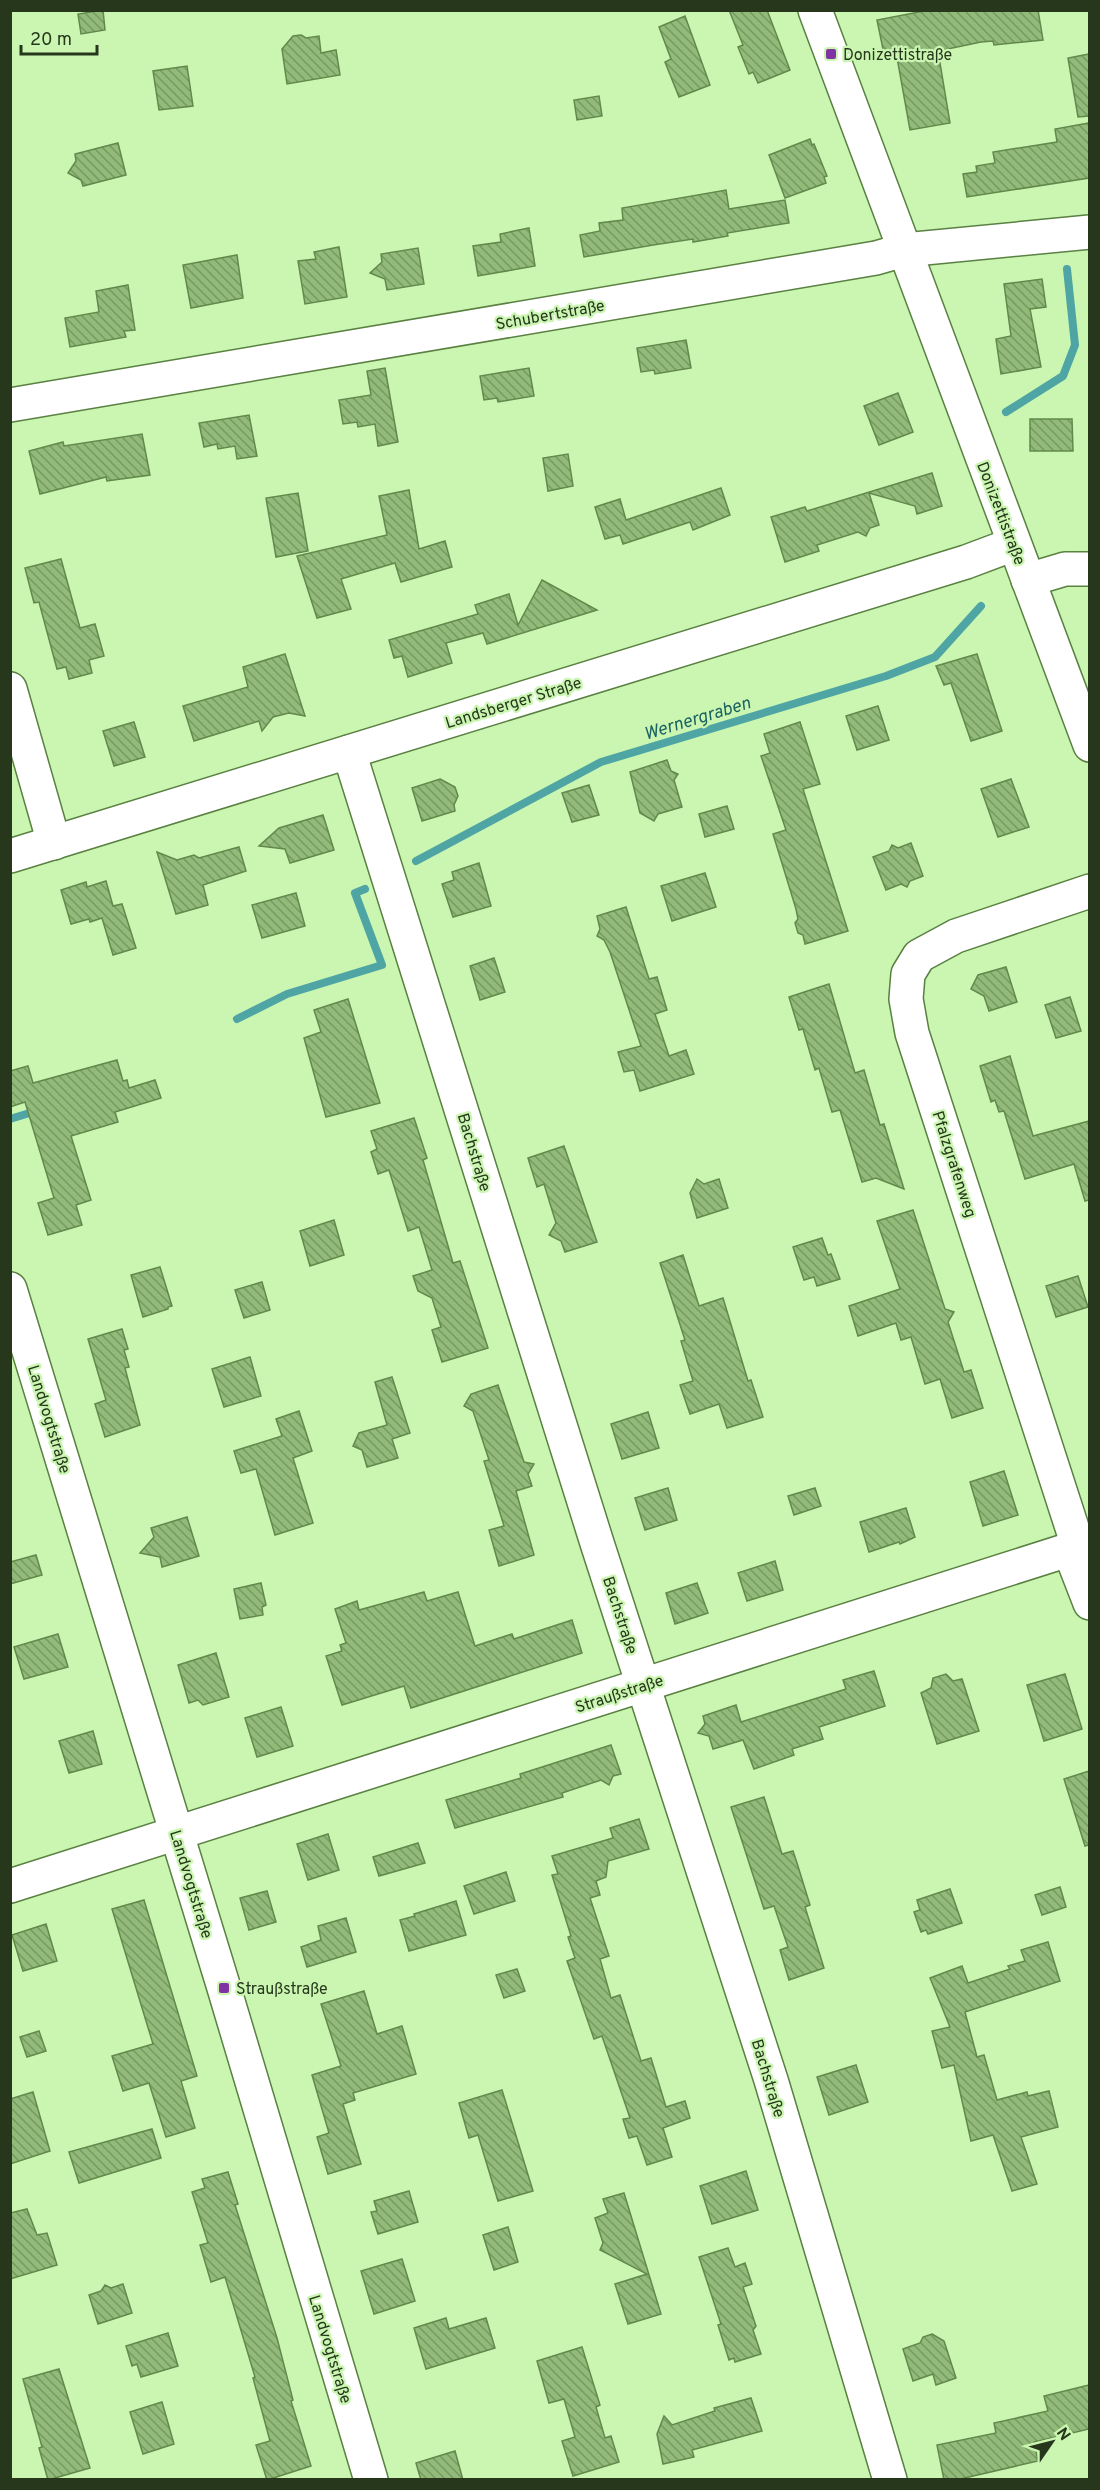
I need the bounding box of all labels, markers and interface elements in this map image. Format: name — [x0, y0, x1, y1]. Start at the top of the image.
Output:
scale bar — [21, 18, 98, 56]
text: 20 m — [30, 29, 72, 52]
place label: Donizettistraße — [843, 46, 952, 66]
marker: Donizettistraße — [824, 47, 838, 61]
street label: Schubertstraße — [494, 297, 606, 335]
street label: Donizettistraße — [971, 459, 1029, 568]
street label: Landsberger Straße — [443, 674, 584, 734]
water label: Wernergraben — [641, 692, 754, 747]
street label: Pfalzgrafenweg — [926, 1109, 980, 1221]
street label: Bachstraße — [452, 1111, 494, 1194]
street label: Landvogtstraße — [22, 1363, 74, 1476]
street label: Bachstraße — [597, 1574, 641, 1657]
street label: Straußstraße — [573, 1671, 666, 1719]
street label: Landvogtstraße — [164, 1828, 216, 1941]
place label: Straußstraße — [236, 1980, 328, 2000]
marker: Straußstraße — [217, 1981, 231, 1995]
street label: Bachstraße — [746, 2037, 788, 2120]
street label: Landvogtstraße — [303, 2293, 355, 2406]
north arrow — [1022, 2412, 1082, 2472]
text: N — [1051, 2424, 1074, 2445]

